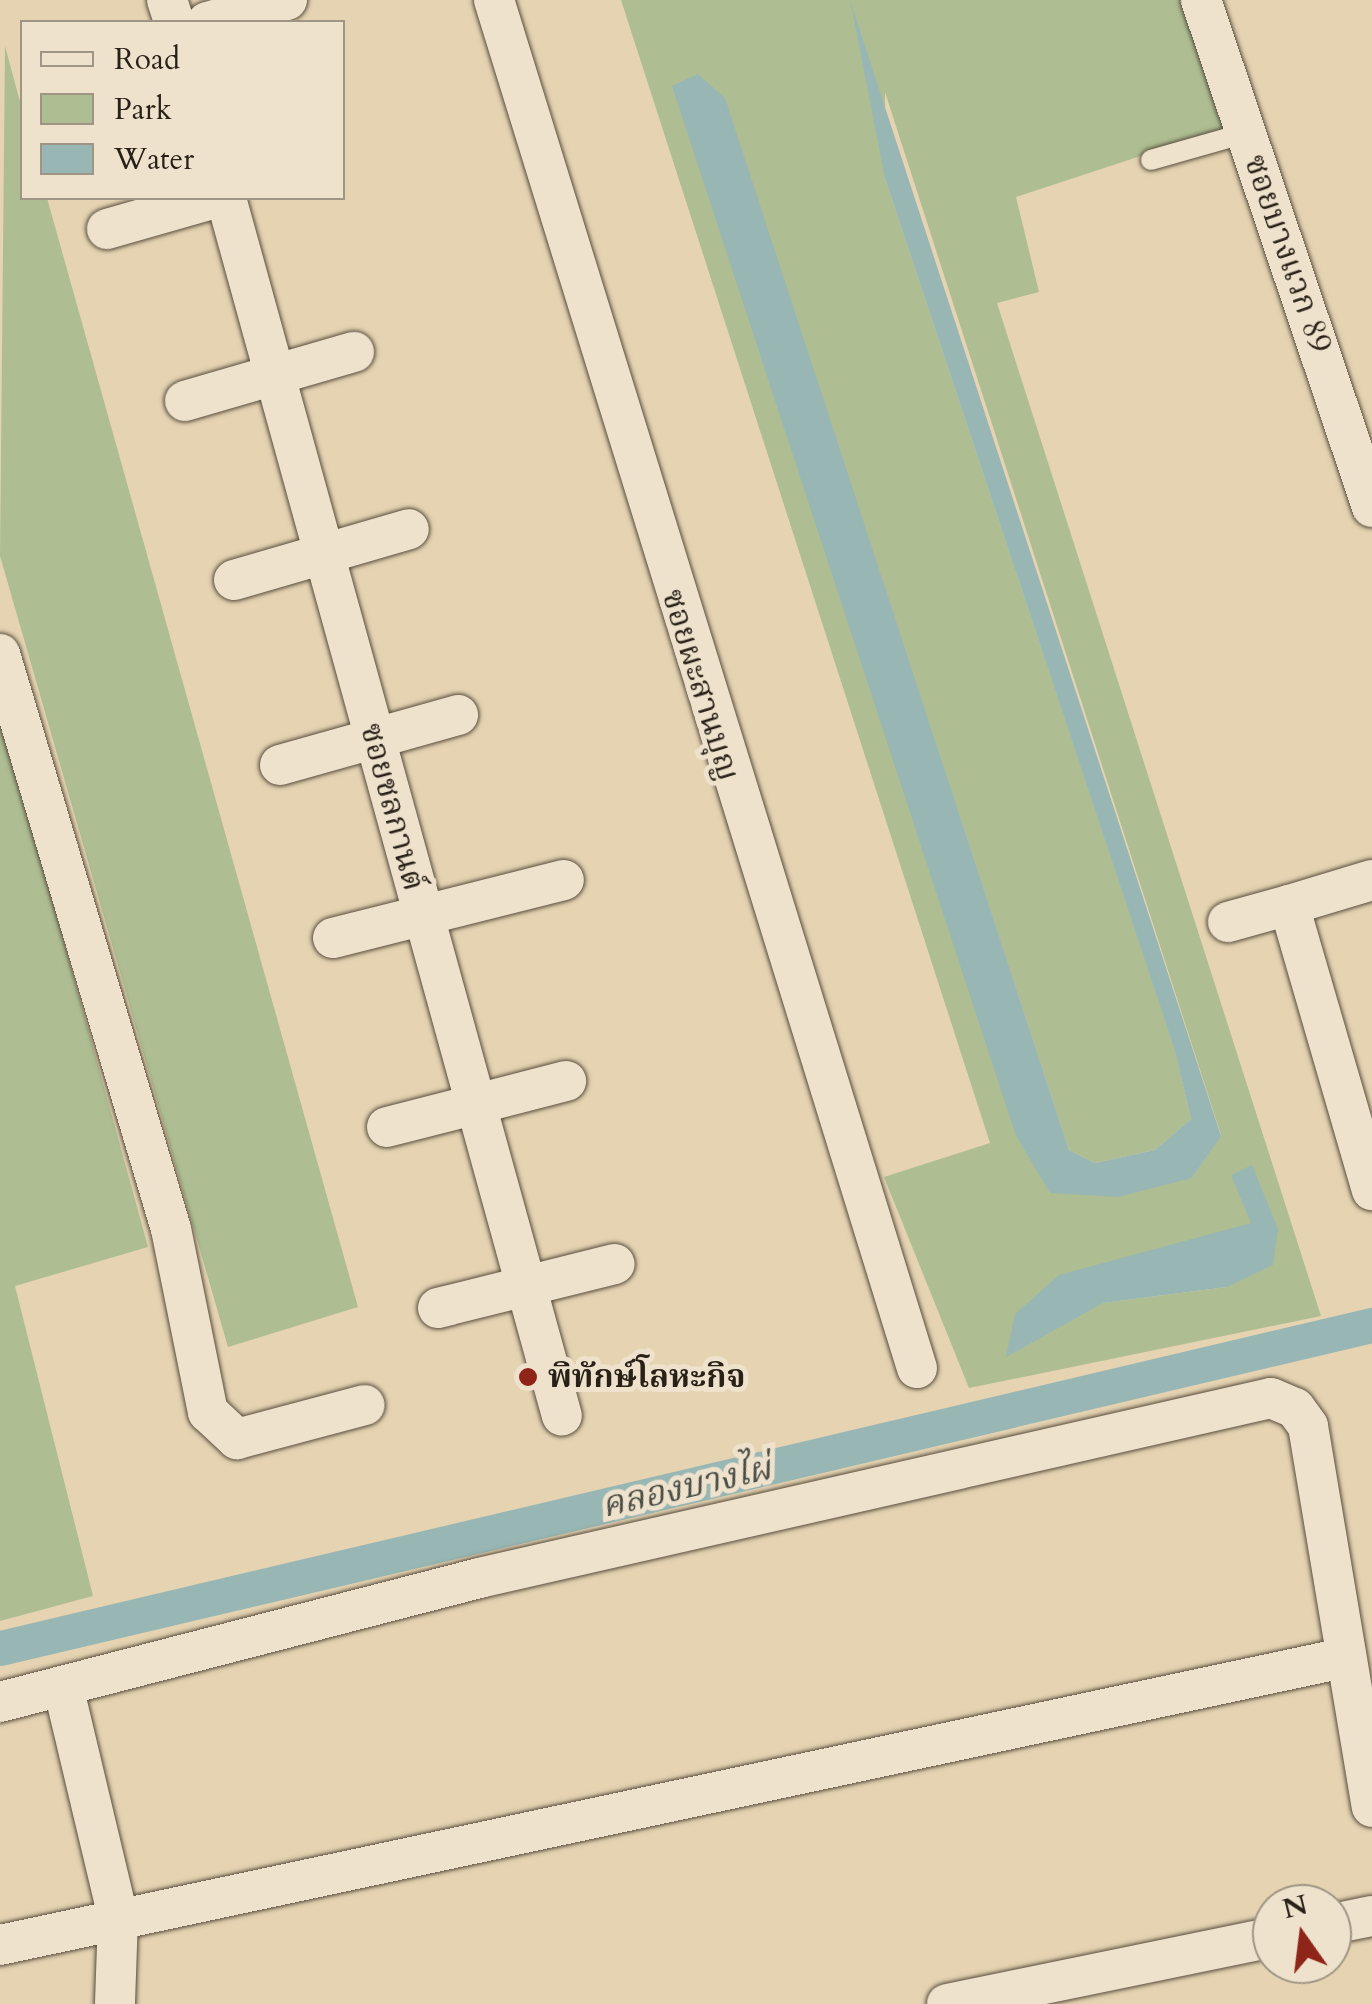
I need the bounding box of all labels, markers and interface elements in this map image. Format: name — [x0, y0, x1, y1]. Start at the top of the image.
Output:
legend — [20, 20, 345, 200]
text: Road — [114, 39, 180, 80]
text: Park — [114, 89, 172, 130]
text: Water — [114, 139, 194, 180]
street label: ซอยบางแวก 89 — [1235, 150, 1339, 358]
street label: ซอยผะสานบุญ — [653, 585, 747, 785]
street label: ซอยชลกานต์ — [351, 719, 433, 895]
place label: พิทักษ์โลหะกิจ — [548, 1358, 745, 1396]
marker: พิทักษ์โลหะกิจ — [517, 1366, 539, 1388]
water label: คลองบางไผ่ — [597, 1447, 775, 1527]
north arrow — [1252, 1884, 1352, 1984]
text: N — [1279, 1885, 1312, 1928]

